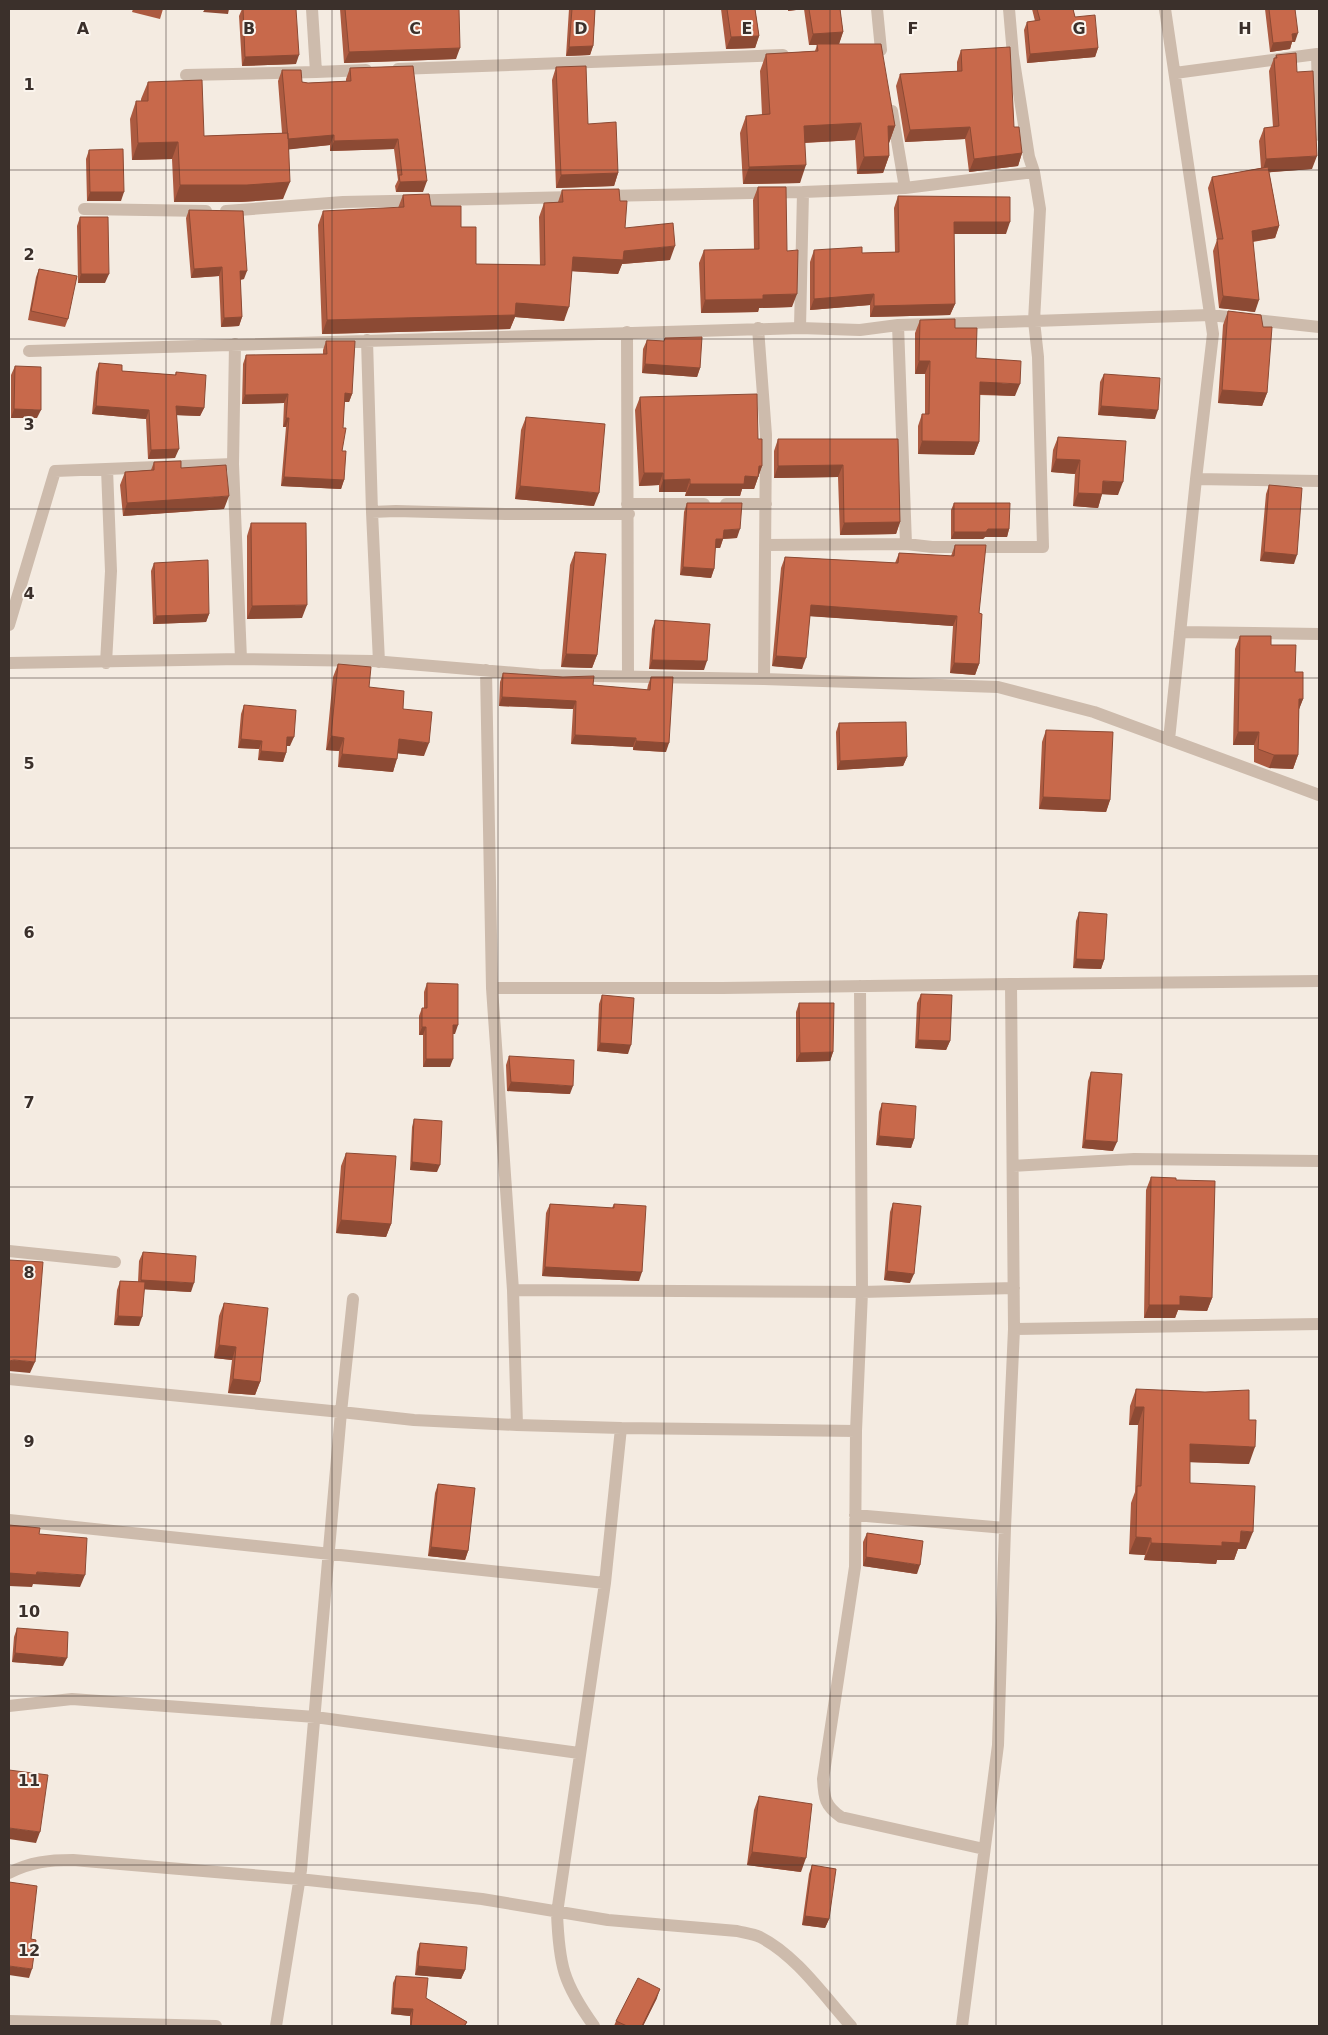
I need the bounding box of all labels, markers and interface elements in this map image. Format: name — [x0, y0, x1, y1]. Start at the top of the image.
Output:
text: A — [77, 19, 90, 38]
text: B — [243, 19, 255, 38]
text: C — [409, 19, 421, 38]
text: D — [574, 19, 588, 38]
text: E — [742, 19, 752, 38]
text: F — [908, 19, 918, 38]
text: G — [1072, 19, 1086, 38]
text: H — [1238, 19, 1252, 38]
text: 1 — [23, 75, 35, 94]
text: 2 — [23, 245, 35, 264]
text: 3 — [23, 415, 35, 434]
text: 4 — [23, 584, 35, 603]
text: 5 — [23, 754, 35, 773]
text: 6 — [23, 923, 35, 942]
text: 7 — [23, 1093, 35, 1112]
text: 8 — [23, 1263, 35, 1282]
text: 9 — [23, 1432, 35, 1451]
text: 10 — [18, 1602, 40, 1621]
text: 11 — [18, 1771, 40, 1790]
text: 12 — [18, 1941, 40, 1960]

